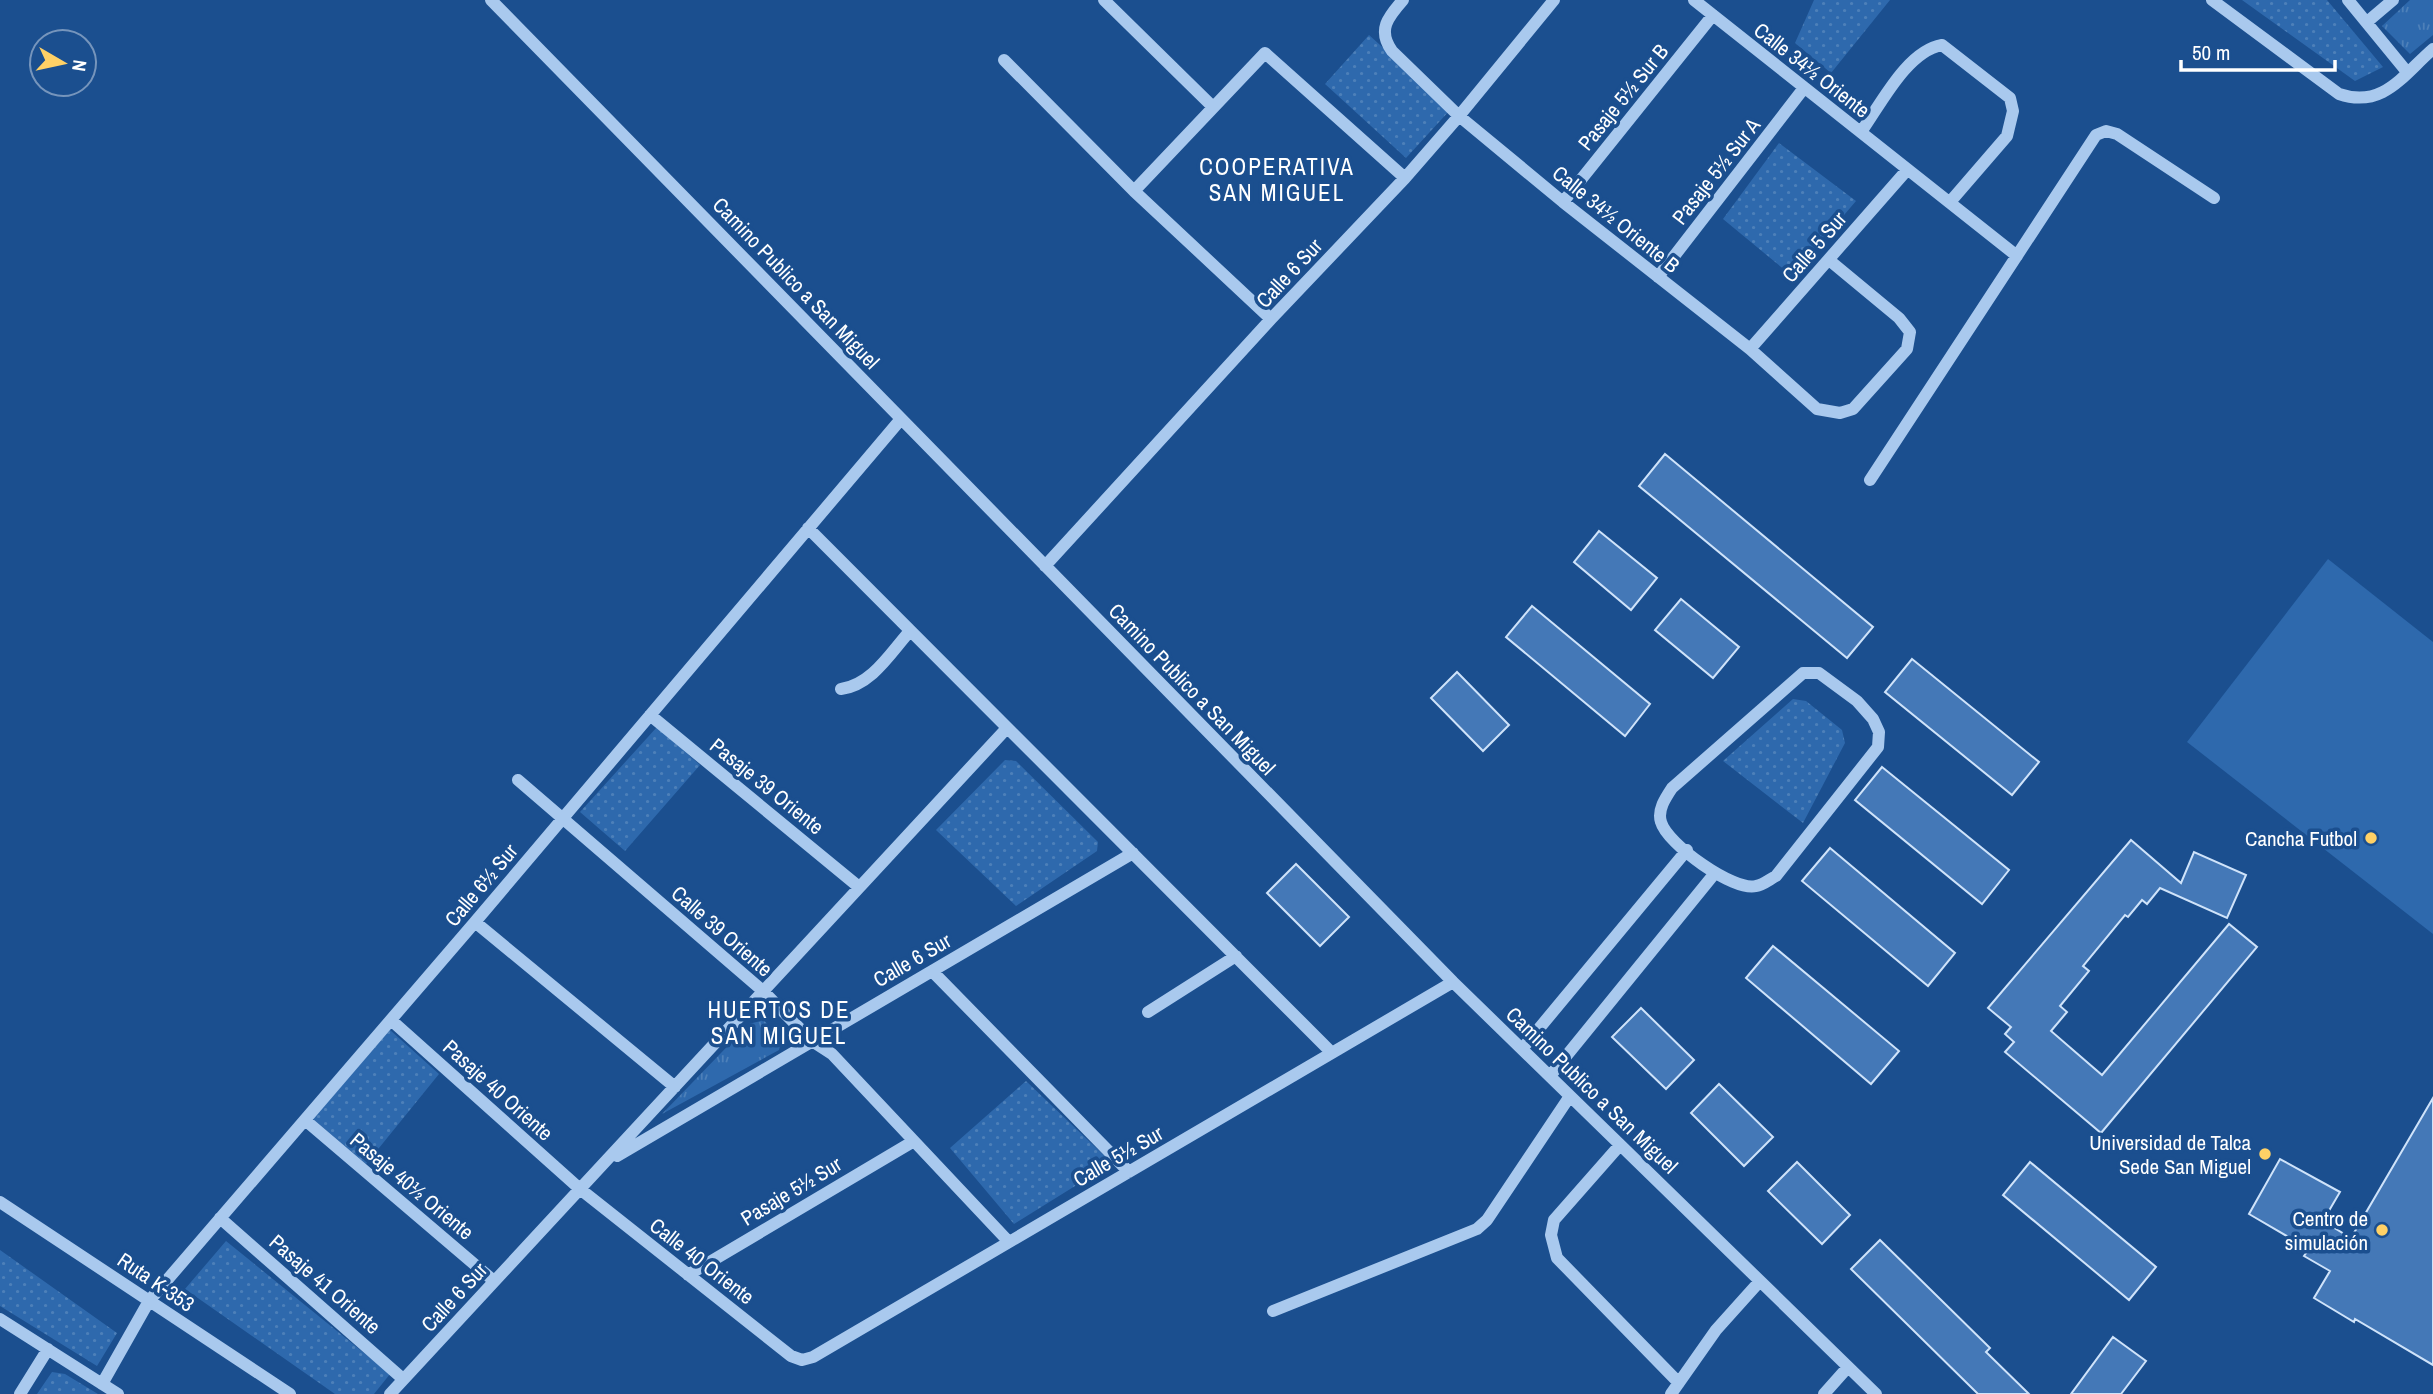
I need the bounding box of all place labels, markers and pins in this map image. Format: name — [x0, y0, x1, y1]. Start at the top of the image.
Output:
place label: Cancha Futbol — [2245, 824, 2357, 853]
marker: Cancha Futbol — [2363, 830, 2379, 846]
place label: Universidad de Talca Sede San Miguel — [2089, 1128, 2251, 1181]
marker: Universidad de Talca Sede San Miguel — [2257, 1146, 2273, 1162]
place label: Centro de simulación — [2285, 1204, 2368, 1257]
marker: Centro de simulación — [2374, 1222, 2390, 1238]

